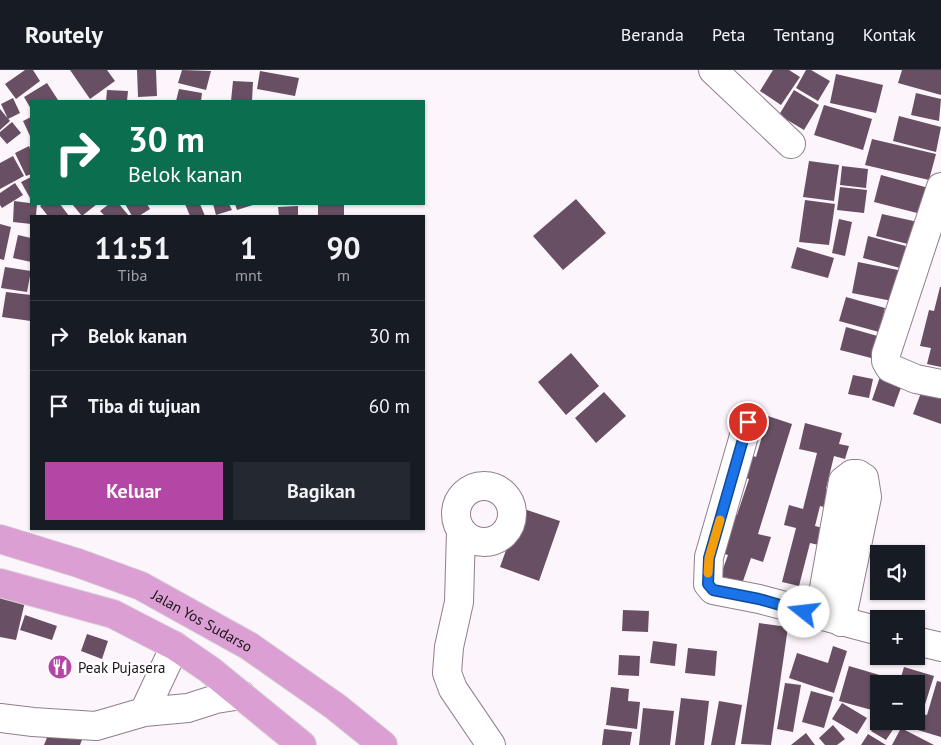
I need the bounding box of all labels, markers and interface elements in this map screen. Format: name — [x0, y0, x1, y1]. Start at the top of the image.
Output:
text: Routely — [25, 19, 103, 50]
text: Beranda — [621, 23, 684, 46]
text: Peta — [712, 23, 746, 46]
text: Tentang — [774, 23, 835, 46]
text: Kontak — [863, 23, 916, 46]
text: 30 m — [128, 116, 205, 162]
icon: right — [45, 120, 110, 185]
text: Belok kanan — [128, 160, 242, 188]
text: 11:51 — [94, 228, 171, 267]
text: 1 — [240, 228, 257, 267]
text: 90 — [327, 228, 361, 267]
text: Tiba — [118, 265, 147, 285]
text: mnt — [235, 265, 262, 285]
text: m — [337, 265, 350, 285]
icon: right — [45, 322, 73, 350]
text: Belok kanan — [88, 324, 187, 348]
text: 30 m — [369, 324, 410, 348]
icon: arrive — [45, 392, 73, 420]
text: Tiba di tujuan — [88, 394, 200, 418]
text: 60 m — [369, 394, 410, 418]
pin — [727, 401, 769, 443]
icon: arrive — [734, 408, 762, 436]
button: Keluar — [45, 462, 223, 520]
button: Bagikan — [233, 462, 410, 520]
map controls — [870, 545, 925, 730]
button: sound — [870, 545, 925, 600]
street label: Jalan Yos Sudarso — [148, 584, 256, 656]
position arrow — [777, 585, 829, 637]
button: + — [870, 610, 925, 665]
restaurant icon: Peak Pujasera — [47, 654, 73, 680]
place label: Peak Pujasera — [78, 658, 166, 677]
button: − — [870, 675, 925, 730]

